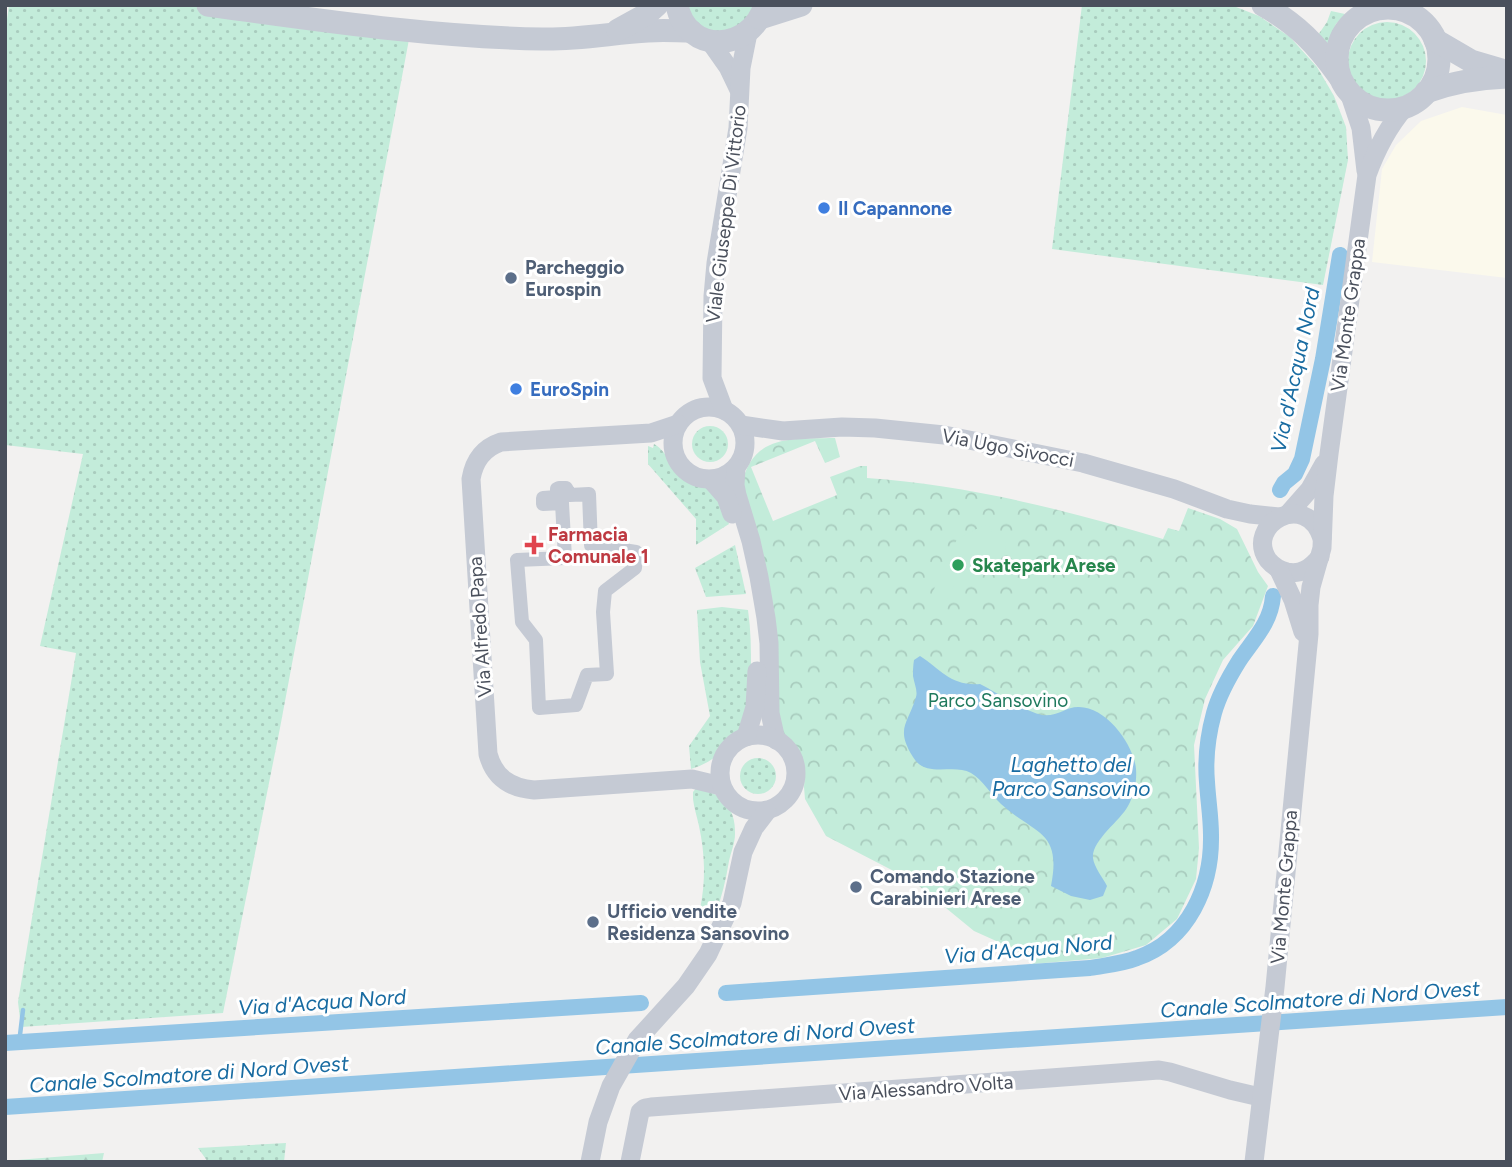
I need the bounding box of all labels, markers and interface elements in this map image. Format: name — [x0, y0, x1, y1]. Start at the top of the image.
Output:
street label: Viale Giuseppe Di Vittorio — [701, 104, 751, 324]
place label: Il Capannone — [838, 197, 953, 220]
marker: Il Capannone — [816, 200, 832, 216]
street label: Via Monte Grappa — [1326, 237, 1370, 393]
place label: Parcheggio Eurospin — [525, 256, 624, 301]
marker: Parcheggio Eurospin — [503, 270, 519, 286]
water label: Via d'Acqua Nord — [1265, 284, 1325, 455]
place label: EuroSpin — [530, 378, 609, 401]
marker: EuroSpin — [508, 381, 524, 397]
street label: Via Ugo Sivocci — [940, 424, 1076, 472]
place label: Farmacia Comunale 1 — [548, 523, 649, 568]
marker: Farmacia Comunale 1 — [526, 537, 542, 553]
place label: Skatepark Arese — [972, 554, 1116, 577]
street label: Via Alfredo Papa — [464, 556, 496, 698]
marker: Skatepark Arese — [950, 557, 966, 573]
park label: Parco Sansovino — [928, 689, 1068, 712]
water label: Laghetto del Parco Sansovino — [992, 752, 1150, 801]
street label: Via Monte Grappa — [1266, 809, 1302, 965]
place label: Comando Stazione Carabinieri Arese — [870, 865, 1035, 910]
marker: Comando Stazione Carabinieri Arese — [848, 879, 864, 895]
place label: Ufficio vendite Residenza Sansovino — [607, 900, 789, 945]
marker: Ufficio vendite Residenza Sansovino — [585, 914, 601, 930]
water label: Via d'Acqua Nord — [943, 929, 1114, 969]
water label: Canale Scolmatore di Nord Ovest — [1159, 975, 1482, 1023]
water label: Via d'Acqua Nord — [237, 984, 408, 1020]
water label: Canale Scolmatore di Nord Ovest — [594, 1012, 917, 1060]
water label: Canale Scolmatore di Nord Ovest — [28, 1050, 351, 1098]
street label: Via Alessandro Volta — [838, 1070, 1014, 1106]

